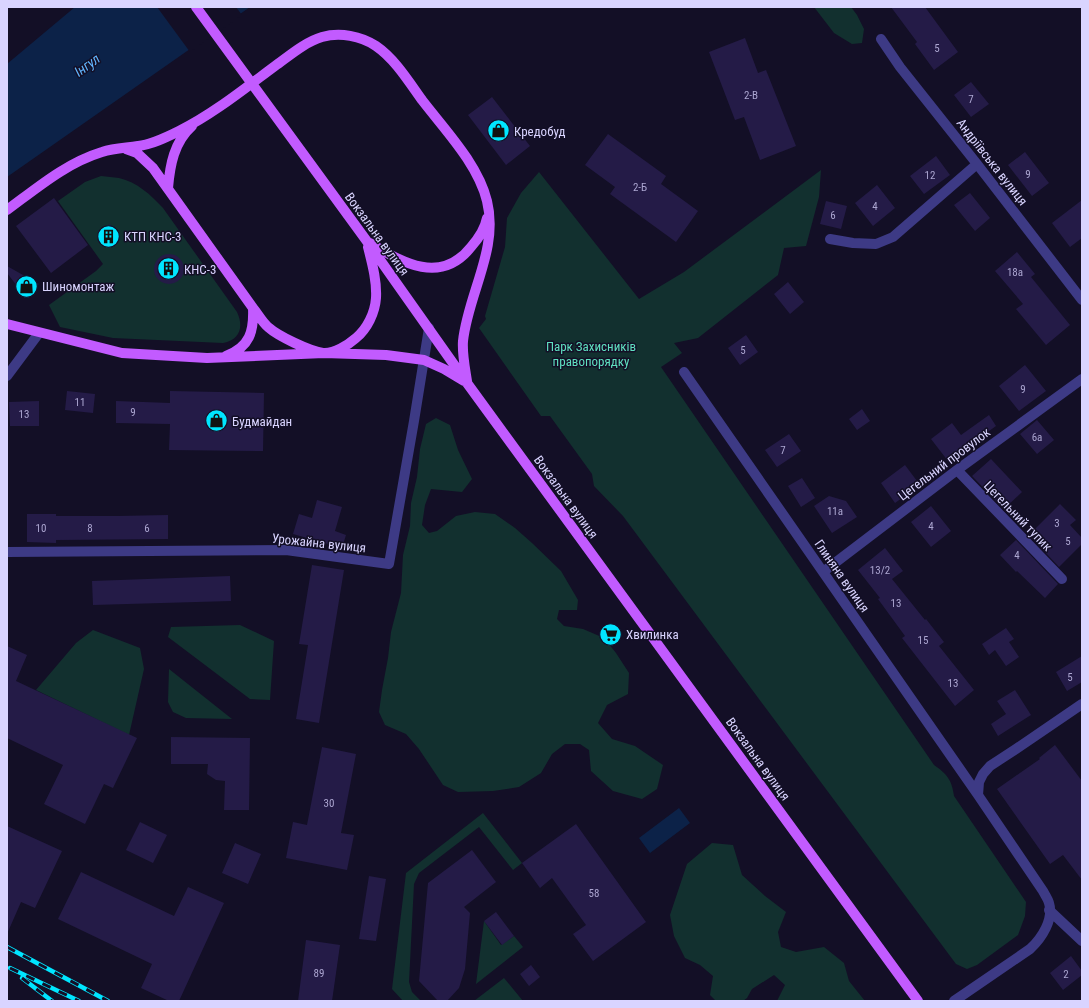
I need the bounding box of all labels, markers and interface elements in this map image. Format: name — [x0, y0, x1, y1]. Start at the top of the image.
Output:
house number: 5 — [934, 42, 940, 55]
water label: Інгул — [71, 50, 103, 80]
house number: 2-В — [744, 89, 758, 102]
house number: 7 — [968, 93, 974, 106]
street label: Андріївська вулиця — [954, 116, 1030, 208]
shop icon: Кредобуд — [486, 118, 512, 144]
place label: Кредобуд — [514, 124, 566, 139]
house number: 9 — [1025, 168, 1031, 181]
house number: 12 — [925, 169, 935, 182]
house number: 2-Б — [633, 181, 647, 194]
street label: Вокзальна вулиця — [342, 190, 412, 278]
house number: 4 — [872, 200, 878, 213]
house number: 6 — [830, 209, 836, 222]
building icon: КТП КНС-3 — [96, 223, 122, 249]
place label: КТП КНС-3 — [124, 229, 181, 244]
building icon: КНС-3 — [156, 256, 182, 282]
place label: КНС-3 — [184, 262, 216, 277]
house number: 18а — [1007, 266, 1023, 279]
shop icon: Шиномонтаж — [14, 273, 40, 299]
place label: Шиномонтаж — [42, 279, 115, 294]
park label: Парк Захисників правопорядку — [546, 339, 636, 369]
house number: 5 — [740, 344, 746, 357]
house number: 9 — [1020, 383, 1026, 396]
house number: 11 — [75, 396, 85, 409]
house number: 9 — [130, 406, 136, 419]
house number: 13 — [19, 408, 29, 421]
shop icon: Будмайдан — [204, 408, 230, 434]
place label: Будмайдан — [232, 414, 292, 429]
street label: Цегельний провулок — [895, 424, 994, 504]
house number: 6а — [1032, 431, 1042, 444]
house number: 7 — [780, 444, 786, 457]
street label: Вокзальна вулиця — [531, 453, 601, 541]
street label: Цегельний тупик — [981, 478, 1056, 555]
house number: 11а — [827, 505, 843, 518]
house number: 3 — [1054, 517, 1060, 530]
house number: 4 — [928, 520, 934, 533]
house number: 10 — [36, 522, 46, 535]
house number: 8 — [87, 522, 93, 535]
house number: 6 — [144, 522, 150, 535]
street label: Урожайна вулиця — [271, 531, 367, 555]
house number: 5 — [1065, 535, 1071, 548]
street label: Глиняна вулиця — [812, 537, 872, 615]
house number: 4 — [1014, 549, 1020, 562]
house number: 13/2 — [870, 564, 890, 577]
house number: 13 — [891, 597, 901, 610]
supermarket icon: Хвилинка — [597, 621, 623, 647]
place label: Хвилинка — [626, 627, 679, 642]
house number: 15 — [918, 634, 928, 647]
house number: 5 — [1067, 671, 1073, 684]
house number: 13 — [948, 677, 958, 690]
street label: Вокзальна вулиця — [723, 715, 793, 803]
house number: 30 — [324, 797, 334, 810]
house number: 58 — [589, 887, 599, 900]
house number: 89 — [314, 967, 324, 980]
house number: 2 — [1063, 968, 1069, 981]

